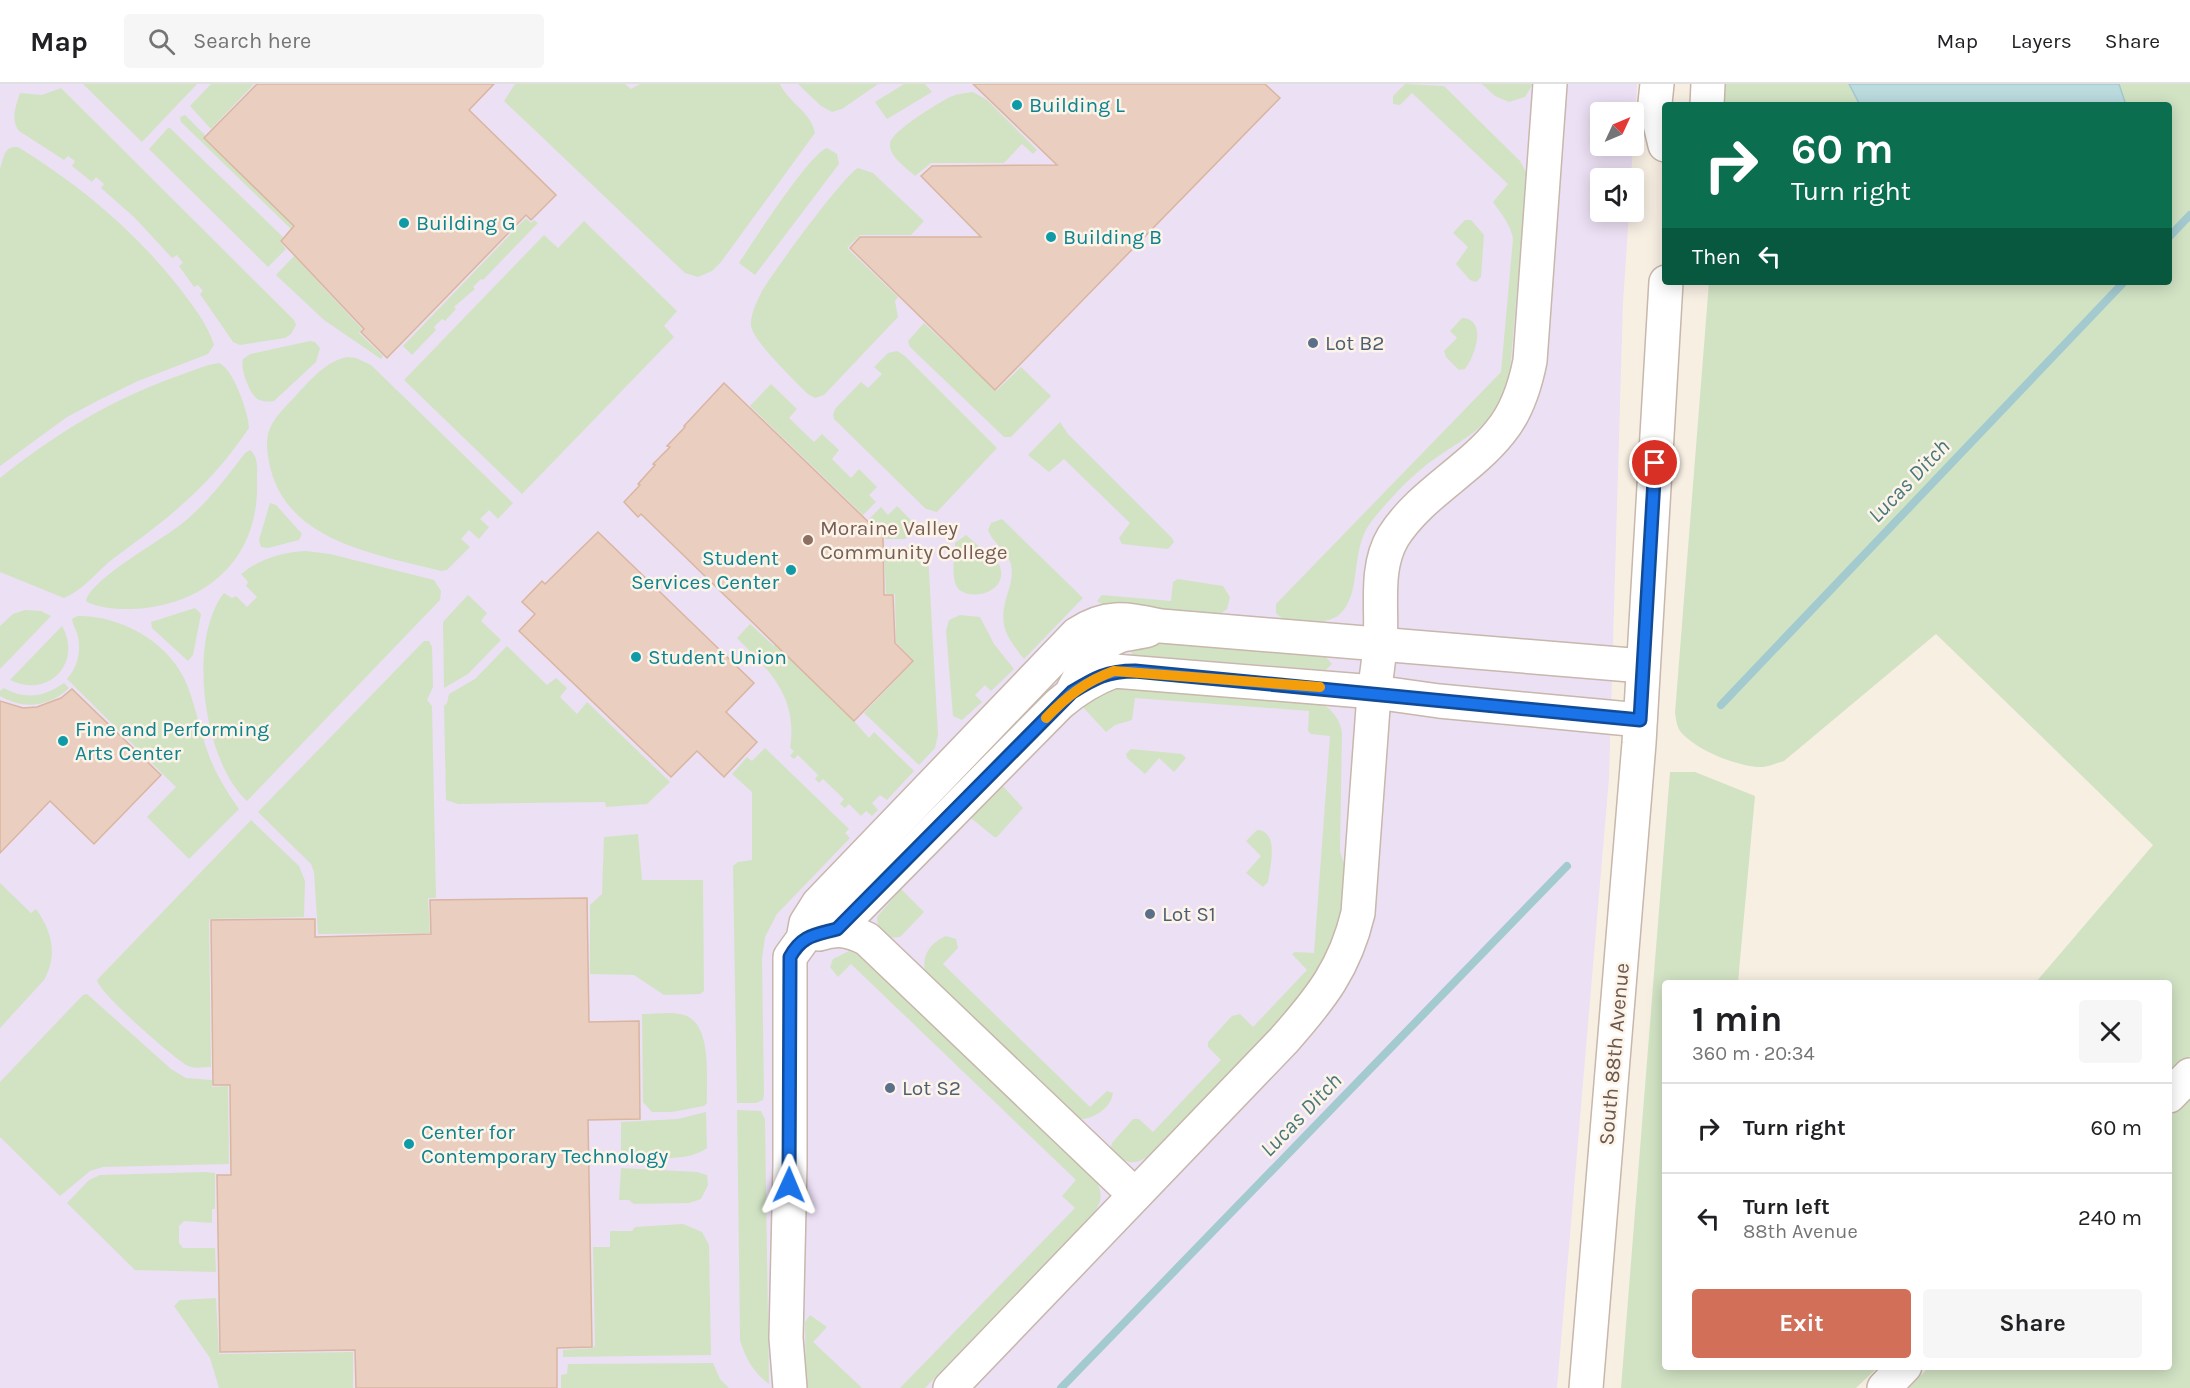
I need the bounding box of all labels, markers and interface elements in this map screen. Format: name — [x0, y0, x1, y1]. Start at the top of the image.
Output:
search box — [124, 14, 544, 68]
text: Map — [30, 25, 88, 58]
icon: search — [145, 25, 178, 58]
text: Search here — [193, 28, 311, 54]
text: Map — [1936, 29, 1978, 53]
text: Layers — [2011, 29, 2072, 53]
text: Share — [2105, 29, 2160, 53]
place label: Building L — [1029, 93, 1125, 117]
marker: Building L — [1010, 98, 1024, 112]
north arrow — [1590, 102, 1644, 156]
map controls — [1590, 102, 1644, 222]
text: 60 m — [1791, 124, 1894, 174]
icon: right — [1692, 126, 1770, 204]
button: sound — [1590, 168, 1644, 222]
text: Turn right — [1791, 175, 1911, 207]
place label: Building G — [416, 211, 516, 235]
marker: Building G — [397, 216, 411, 230]
place label: Building B — [1063, 225, 1162, 249]
marker: Building B — [1044, 230, 1058, 244]
icon: left — [1753, 240, 1786, 273]
text: Then — [1692, 244, 1741, 270]
place label: Lot B2 — [1325, 331, 1384, 355]
marker: Lot B2 — [1306, 336, 1320, 350]
water label: Lucas Ditch — [1863, 434, 1955, 528]
pin — [1629, 437, 1680, 488]
icon: arrive — [1638, 446, 1671, 479]
place label: Moraine Valley Community College — [820, 516, 1007, 564]
marker: Moraine Valley Community College — [801, 533, 815, 547]
place label: Student Services Center — [631, 546, 779, 594]
marker: Student Services Center — [784, 563, 798, 577]
place label: Student Union — [648, 645, 787, 669]
marker: Student Union — [629, 650, 643, 664]
place label: Fine and Performing Arts Center — [75, 717, 269, 765]
marker: Fine and Performing Arts Center — [56, 734, 70, 748]
place label: Lot S1 — [1162, 902, 1216, 926]
marker: Lot S1 — [1143, 907, 1157, 921]
street label: South 88th Avenue — [1594, 962, 1634, 1146]
text: 1 min — [1692, 998, 1782, 1040]
button: close — [2079, 1000, 2142, 1063]
text: 360 m · 20:34 — [1692, 1042, 1815, 1065]
water label: Lucas Ditch — [1255, 1068, 1347, 1162]
place label: Lot S2 — [902, 1076, 961, 1100]
marker: Lot S2 — [883, 1081, 897, 1095]
icon: right — [1692, 1112, 1725, 1145]
text: Turn right — [1743, 1115, 1846, 1141]
text: 60 m — [2091, 1115, 2142, 1141]
place label: Center for Contemporary Technology — [421, 1120, 669, 1168]
marker: Center for Contemporary Technology — [402, 1137, 416, 1151]
position arrow — [757, 1153, 821, 1217]
text: Turn left — [1743, 1194, 1830, 1220]
icon: left — [1692, 1202, 1725, 1235]
text: 240 m — [2078, 1205, 2142, 1231]
text: 88th Avenue — [1743, 1220, 1858, 1243]
button: Exit — [1692, 1289, 1911, 1358]
button: Share — [1923, 1289, 2142, 1358]

